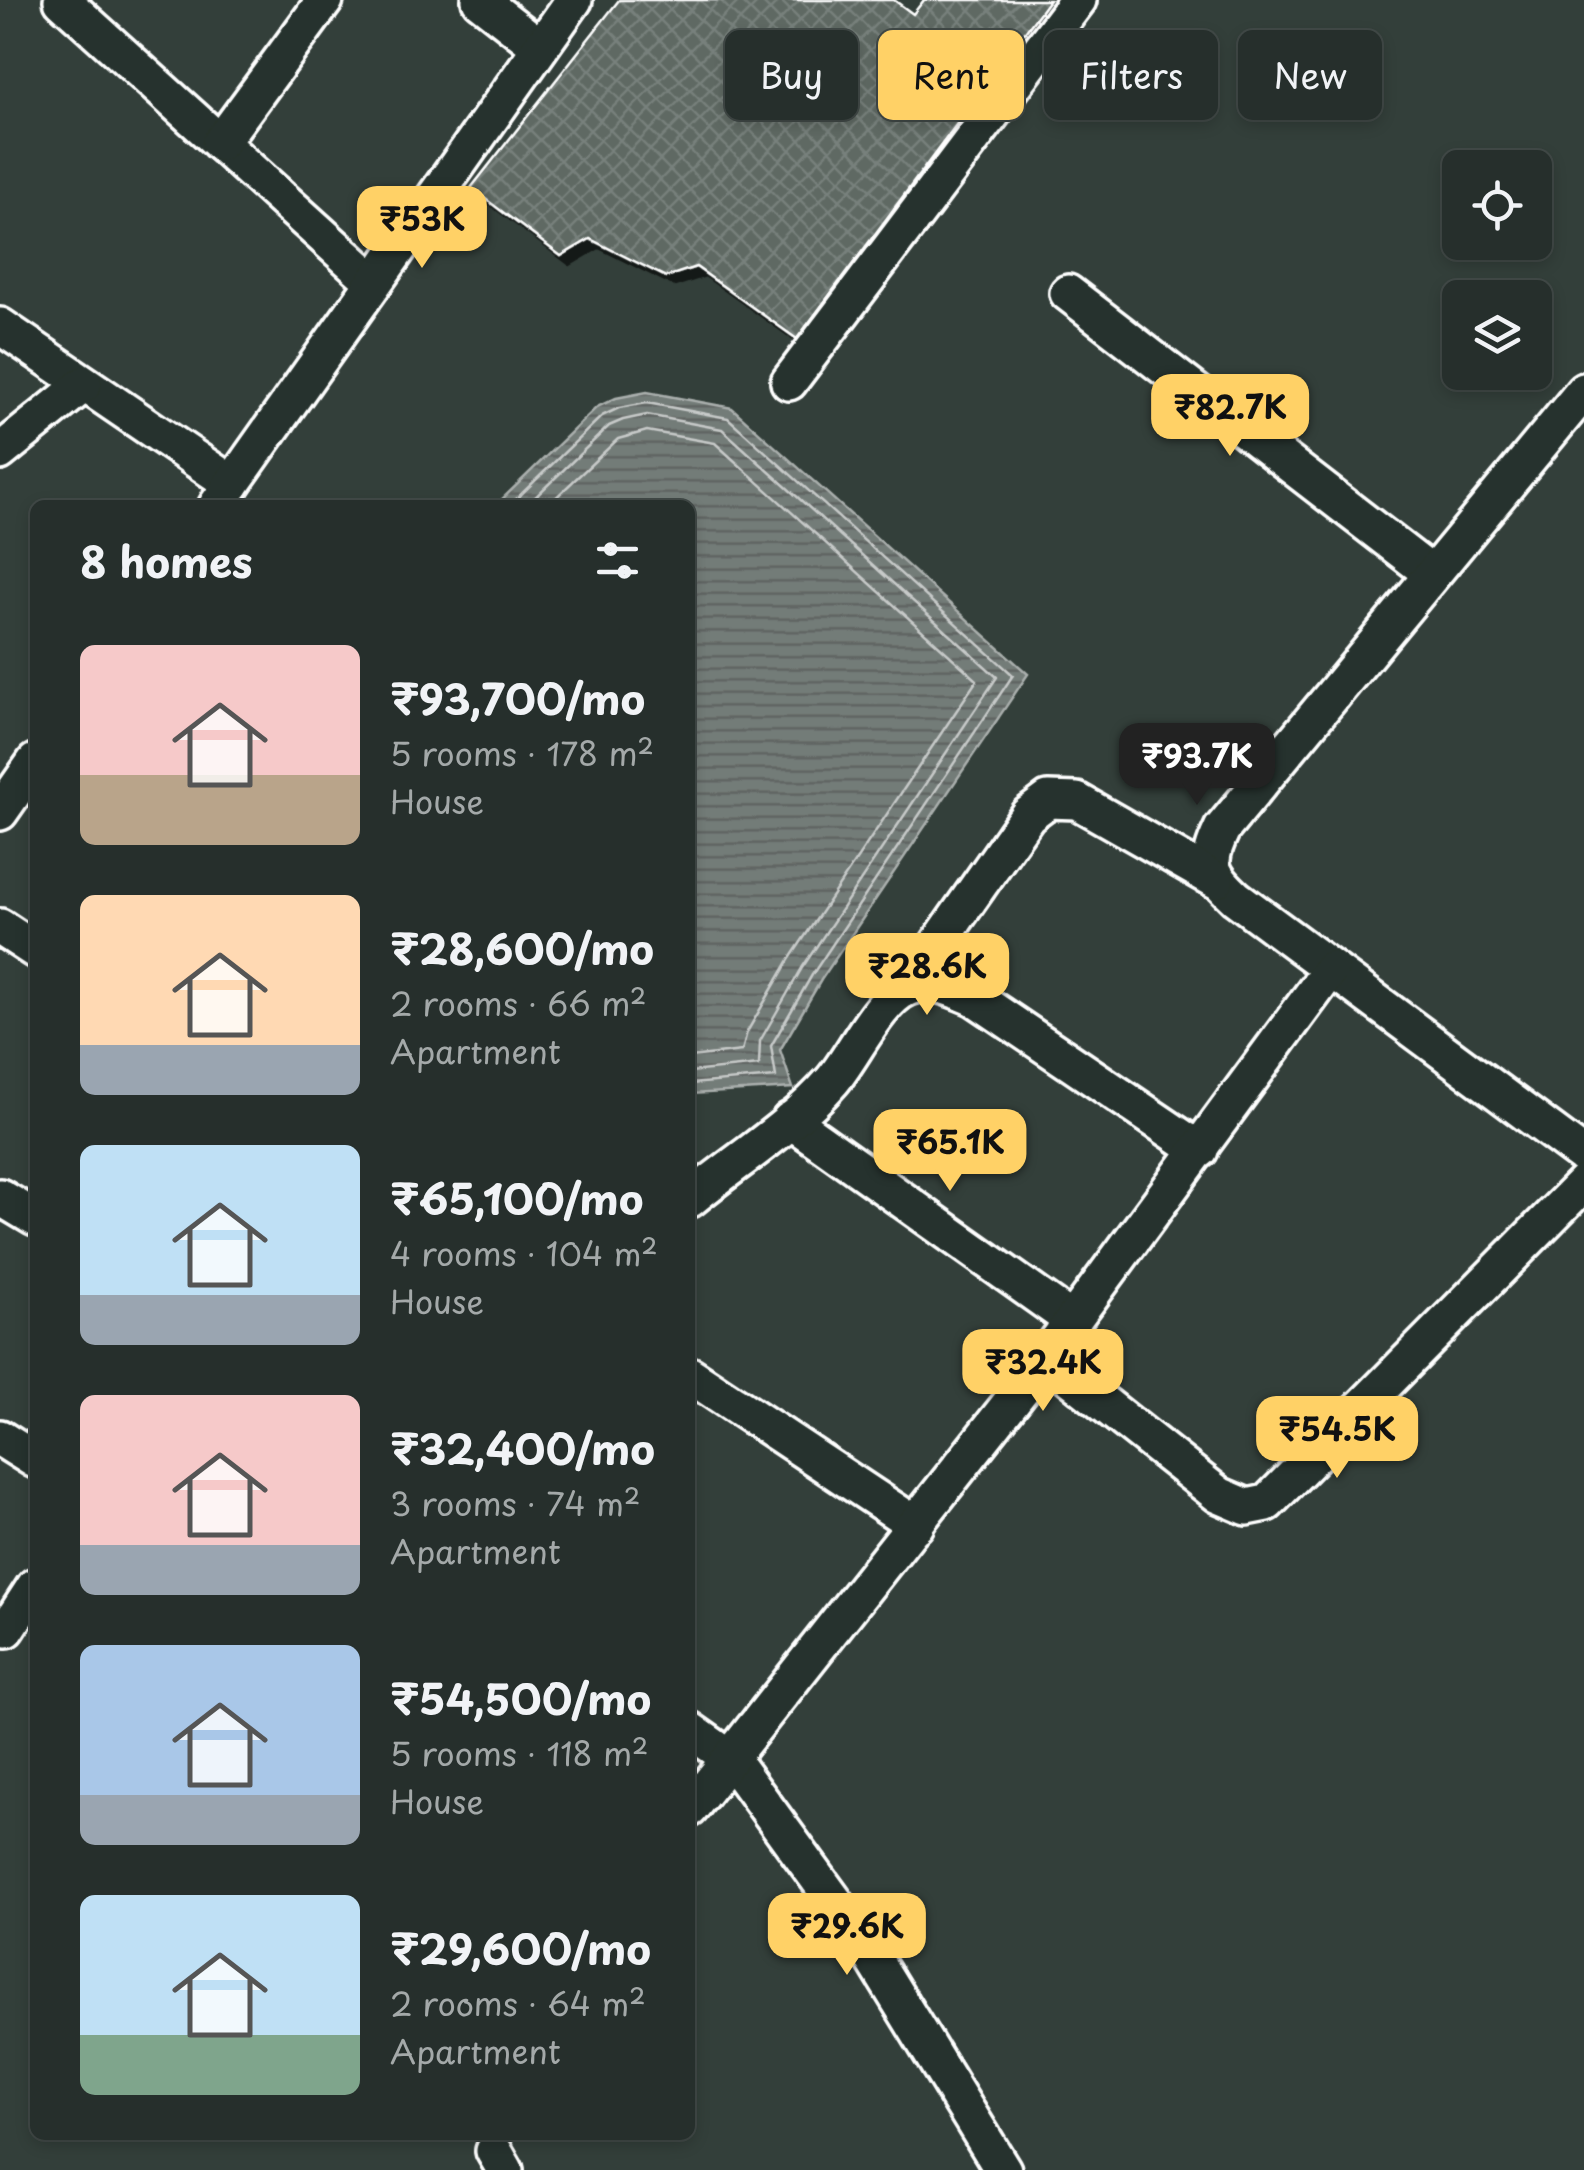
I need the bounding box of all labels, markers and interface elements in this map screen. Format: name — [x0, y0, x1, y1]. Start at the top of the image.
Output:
chip: Buy — [725, 30, 858, 120]
chip: Rent — [878, 30, 1024, 120]
chip: Filters — [1044, 30, 1218, 120]
chip: New — [1238, 30, 1382, 120]
map controls — [1442, 150, 1552, 390]
button: locate — [1442, 150, 1552, 260]
pin: ₹53K — [363, 186, 481, 271]
text: ₹53K — [379, 194, 465, 242]
button: layers — [1442, 280, 1552, 390]
pin: ₹82.7K — [1149, 374, 1311, 459]
text: ₹82.7K — [1173, 382, 1287, 430]
text: 8 homes — [80, 529, 253, 592]
icon: filters — [590, 533, 645, 588]
text: ₹93,700/mo — [390, 666, 645, 729]
icon: home — [160, 685, 280, 805]
pin: ₹93.7K — [1116, 723, 1278, 808]
text: 5 rooms · 178 m² — [390, 729, 654, 777]
text: ₹93.7K — [1141, 731, 1253, 779]
text: House — [390, 777, 484, 825]
text: ₹28,600/mo — [390, 916, 654, 979]
pin: ₹28.6K — [846, 933, 1008, 1018]
icon: home — [160, 935, 280, 1055]
text: ₹28.6K — [867, 941, 987, 989]
text: 2 rooms · 66 m² — [390, 979, 647, 1027]
text: Apartment — [390, 1027, 561, 1075]
pin: ₹65.1K — [869, 1109, 1031, 1194]
text: ₹65.1K — [895, 1117, 1005, 1165]
text: ₹65,100/mo — [390, 1166, 643, 1229]
icon: home — [160, 1185, 280, 1305]
text: 4 rooms · 104 m² — [390, 1229, 658, 1277]
text: House — [390, 1277, 484, 1325]
pin: ₹32.4K — [962, 1329, 1124, 1414]
text: ₹32.4K — [984, 1337, 1102, 1385]
pin: ₹54.5K — [1256, 1396, 1418, 1481]
text: ₹54.5K — [1278, 1404, 1396, 1452]
text: ₹32,400/mo — [390, 1416, 655, 1479]
icon: home — [160, 1435, 280, 1555]
text: 3 rooms · 74 m² — [390, 1479, 640, 1527]
text: Apartment — [390, 1527, 561, 1575]
text: ₹54,500/mo — [390, 1666, 651, 1729]
icon: home — [160, 1685, 280, 1805]
text: 5 rooms · 118 m² — [390, 1729, 648, 1777]
text: House — [390, 1777, 484, 1825]
pin: ₹29.6K — [766, 1893, 928, 1978]
text: ₹29.6K — [790, 1901, 904, 1949]
text: ₹29,600/mo — [390, 1916, 651, 1979]
icon: home — [160, 1935, 280, 2055]
text: 2 rooms · 64 m² — [390, 1979, 646, 2027]
text: Apartment — [390, 2027, 561, 2075]

